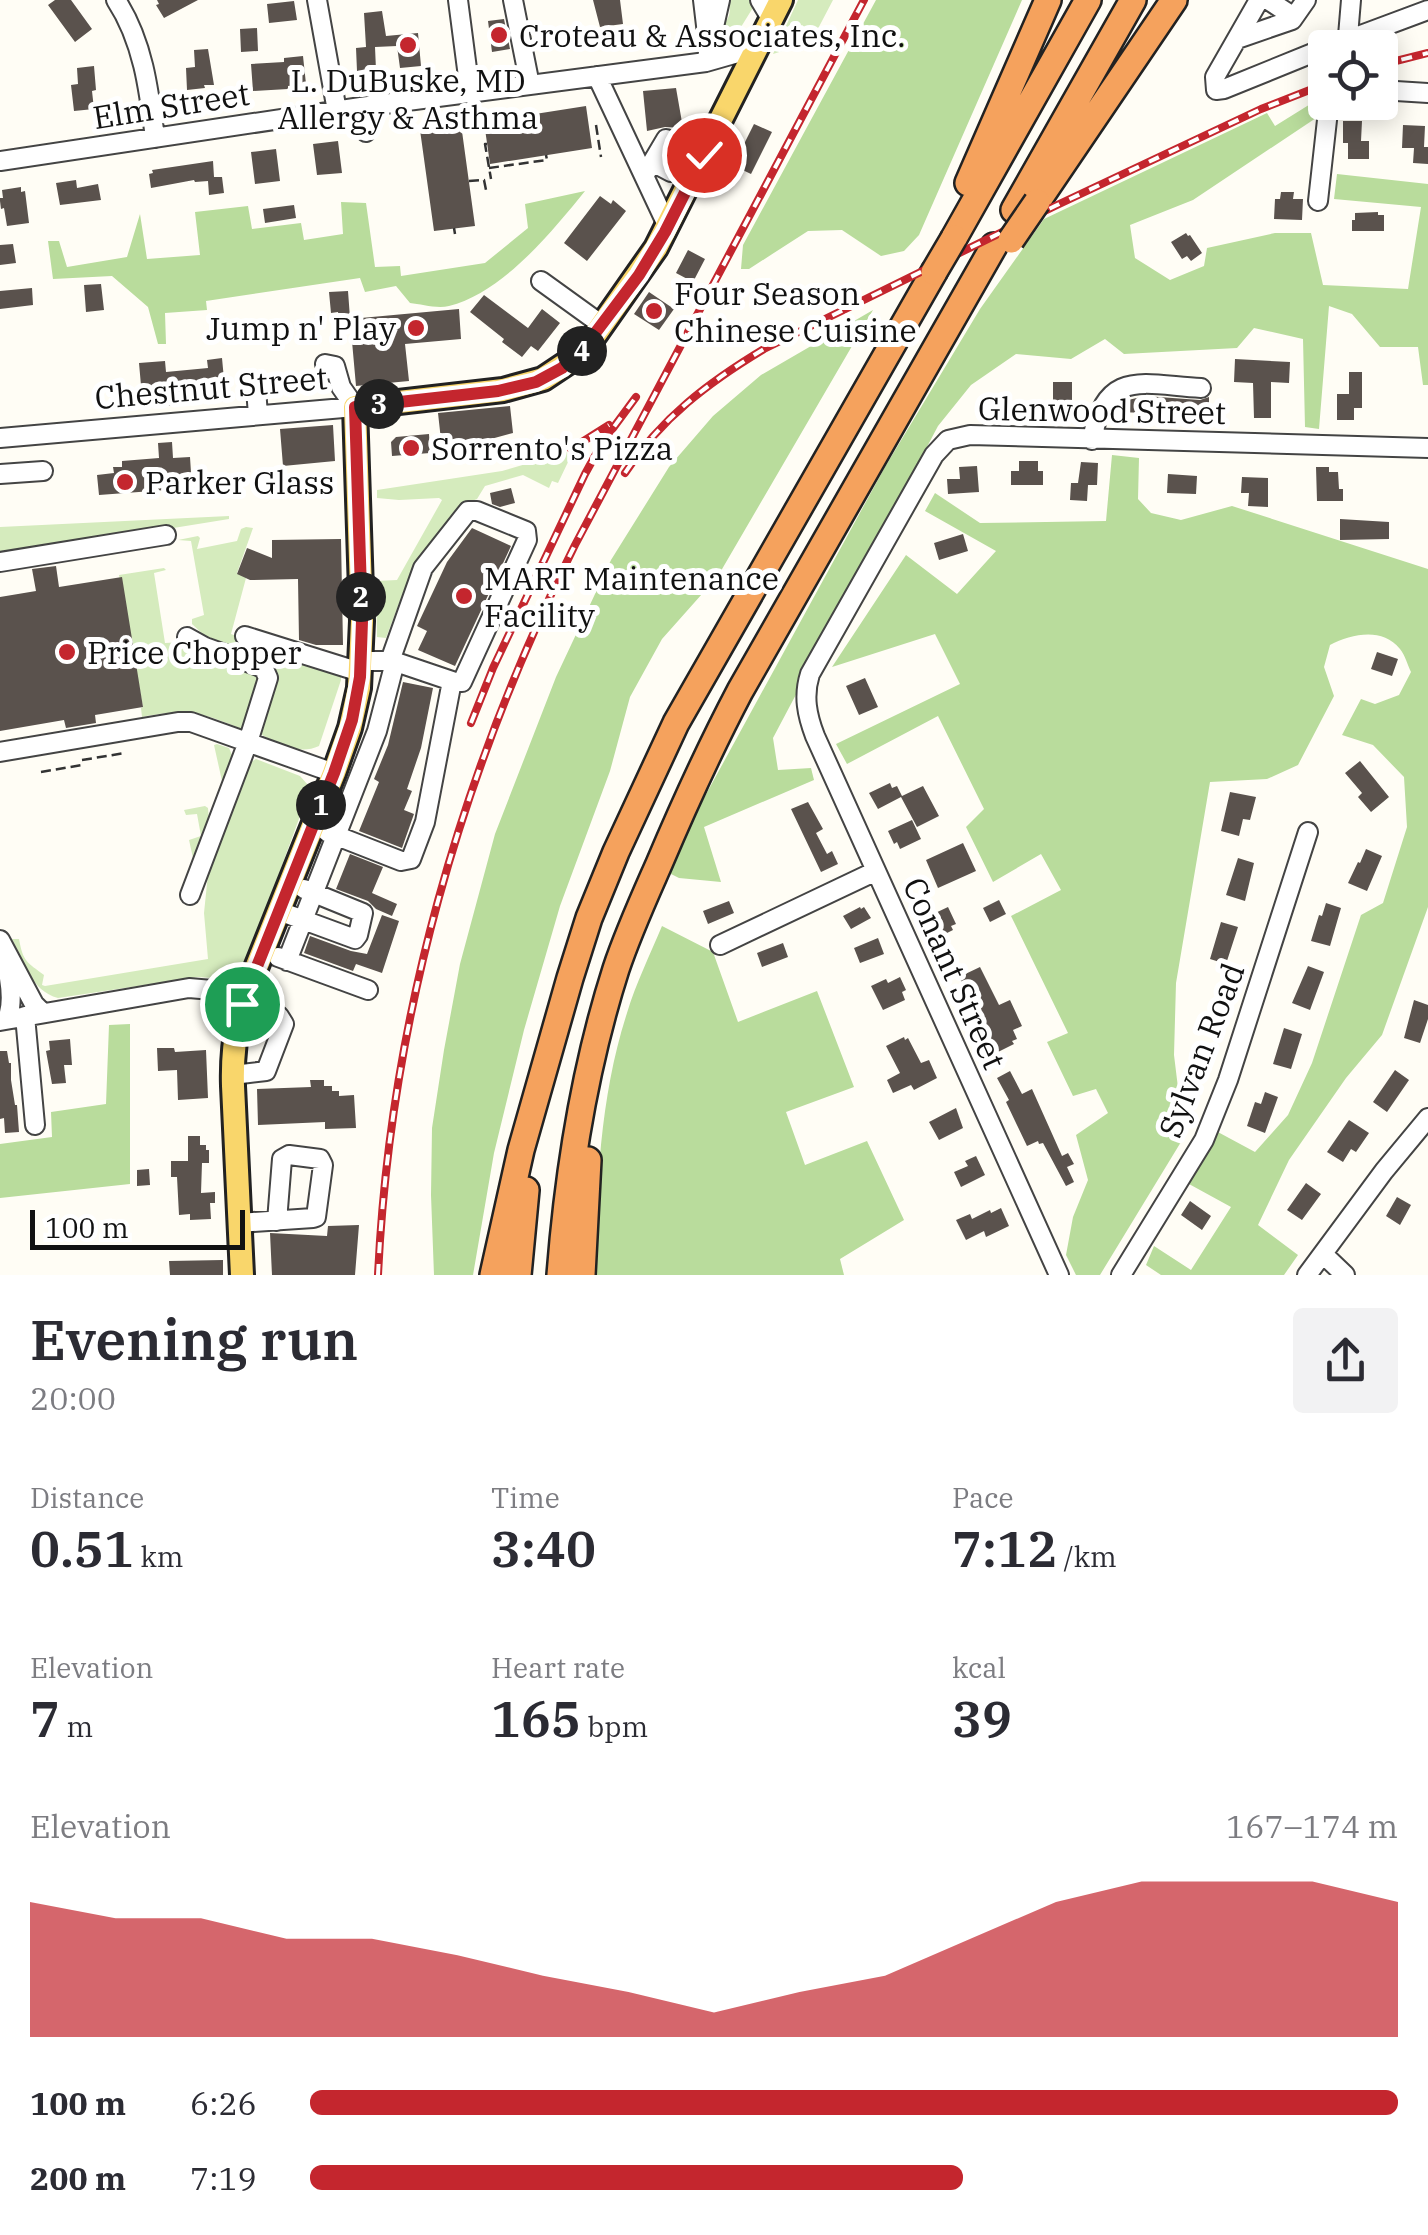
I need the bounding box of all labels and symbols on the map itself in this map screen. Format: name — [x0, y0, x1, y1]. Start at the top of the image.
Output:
place label: Croteau & Associates, Inc. — [519, 14, 905, 56]
marker: Croteau & Associates, Inc. — [488, 24, 510, 46]
marker: L. DuBuske, MD Allergy & Asthma — [397, 34, 419, 56]
place label: L. DuBuske, MD Allergy & Asthma — [277, 59, 539, 138]
street label: Elm Street — [90, 72, 252, 138]
pin — [662, 113, 747, 198]
place label: Four Season Chinese Cuisine — [674, 272, 917, 351]
marker: Four Season Chinese Cuisine — [643, 300, 665, 322]
place label: Jump n' Play — [206, 307, 397, 349]
marker: Jump n' Play — [405, 317, 427, 339]
pin: 4 — [557, 326, 607, 376]
street label: Chestnut Street — [93, 356, 329, 418]
pin: 3 — [354, 379, 404, 429]
street label: Glenwood Street — [978, 387, 1226, 433]
place label: Sorrento's Pizza — [431, 427, 673, 469]
marker: Sorrento's Pizza — [400, 437, 422, 459]
place label: Parker Glass — [145, 461, 334, 503]
marker: Parker Glass — [114, 471, 136, 493]
place label: MART Maintenance Facility — [484, 557, 779, 636]
pin: 2 — [336, 572, 386, 622]
marker: MART Maintenance Facility — [453, 585, 475, 607]
place label: Price Chopper — [87, 631, 301, 673]
marker: Price Chopper — [56, 641, 78, 663]
pin: 1 — [296, 780, 346, 830]
street label: Conant Street — [894, 871, 1016, 1075]
street label: Sylvan Road — [1148, 957, 1254, 1143]
pin — [200, 962, 285, 1047]
scale bar — [30, 1205, 245, 1250]

